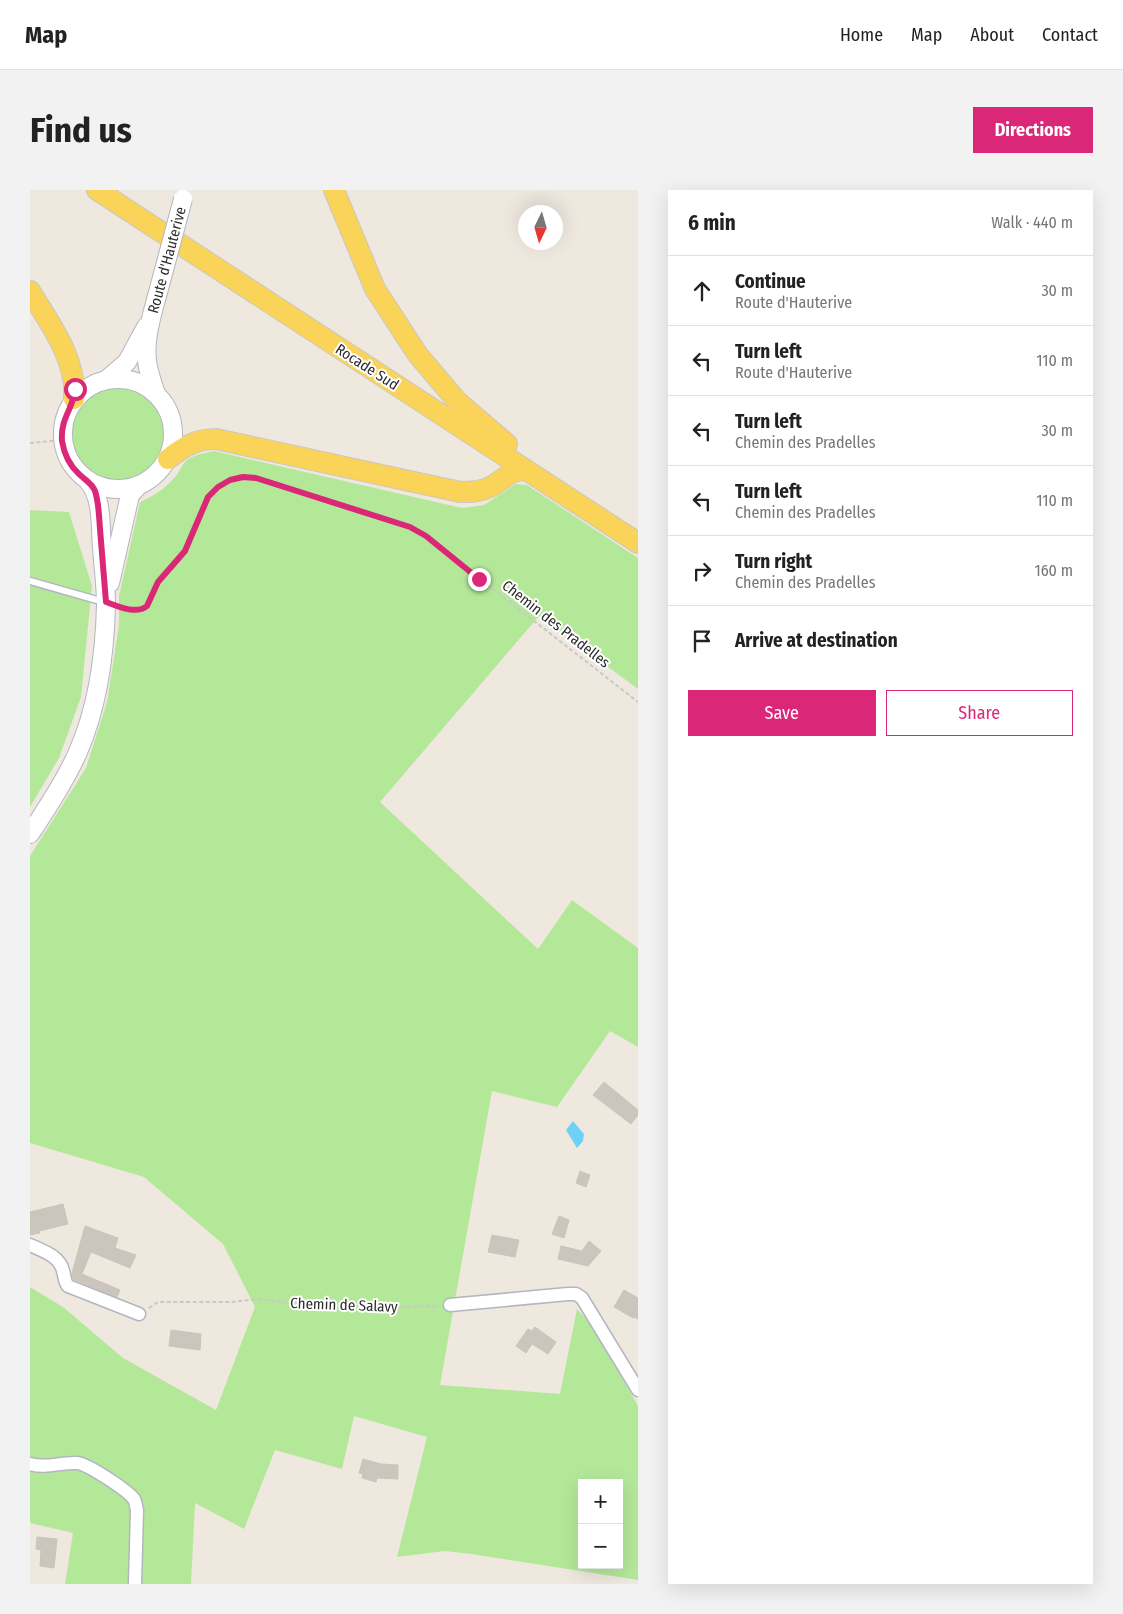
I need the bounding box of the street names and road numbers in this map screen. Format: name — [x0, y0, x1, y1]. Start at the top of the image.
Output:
street label: Route d'Hauterive — [144, 205, 190, 315]
street label: Rocade Sud — [332, 340, 402, 394]
street label: Chemin des Pradelles — [499, 576, 613, 672]
street label: Chemin de Salavy — [290, 1294, 398, 1316]

